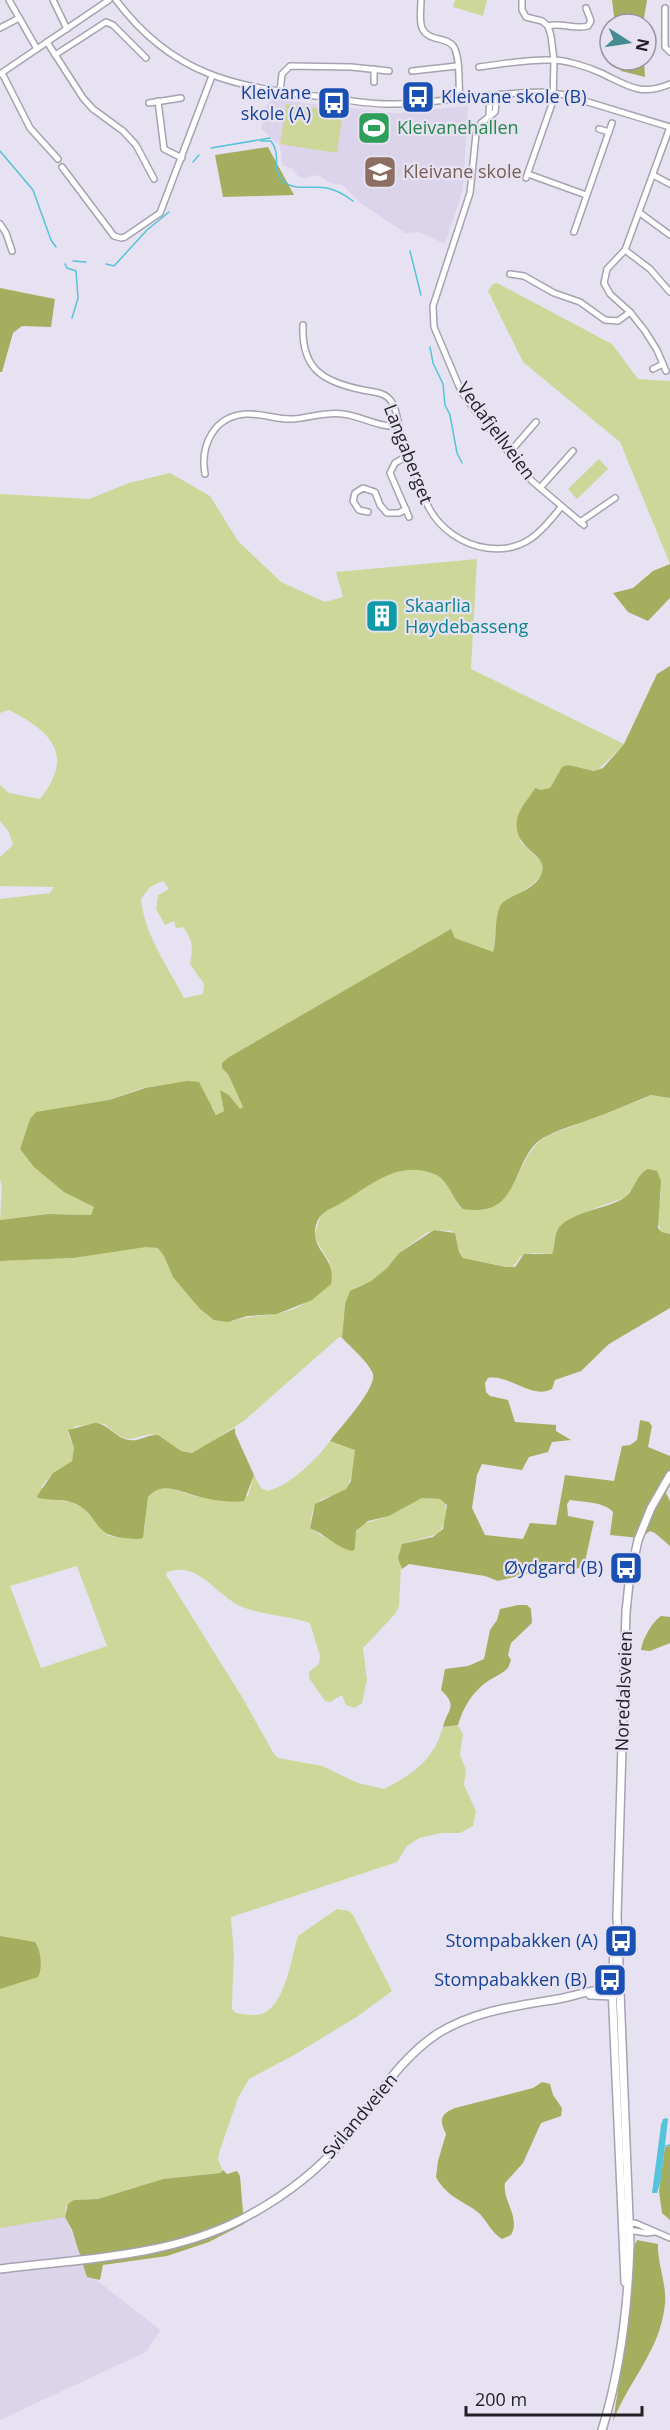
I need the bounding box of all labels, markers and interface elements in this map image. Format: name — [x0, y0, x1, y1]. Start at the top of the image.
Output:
north arrow — [598, 12, 658, 72]
text: N — [631, 36, 655, 54]
bus stop icon: Kleivane skole (B) — [400, 79, 436, 115]
place label: Kleivane skole (A) — [241, 80, 311, 125]
place label: Kleivane skole (B) — [441, 84, 586, 108]
bus stop icon: Kleivane skole (A) — [316, 85, 352, 121]
sports icon: Kleivanehallen — [356, 110, 392, 146]
place label: Kleivanehallen — [397, 115, 519, 139]
school or university icon: Kleivane skole — [362, 154, 398, 190]
place label: Kleivane skole — [403, 159, 522, 183]
street label: Vedafjellveien — [452, 377, 541, 484]
street label: Langaberget — [379, 400, 439, 507]
place label: Skaarlia Høydebasseng — [405, 593, 529, 638]
building icon: Skaarlia Høydebasseng — [364, 598, 400, 634]
bus stop icon: Øydgard (B) — [608, 1550, 644, 1586]
place label: Øydgard (B) — [504, 1555, 603, 1579]
street label: Noredalsveien — [609, 1630, 637, 1752]
bus stop icon: Stompabakken (A) — [603, 1923, 639, 1959]
place label: Stompabakken (A) — [445, 1928, 598, 1952]
bus stop icon: Stompabakken (B) — [592, 1962, 628, 1998]
place label: Stompabakken (B) — [434, 1967, 587, 1991]
street label: Svilandveien — [316, 2068, 402, 2163]
scale bar — [466, 2379, 642, 2417]
text: 200 m — [475, 2387, 527, 2411]

